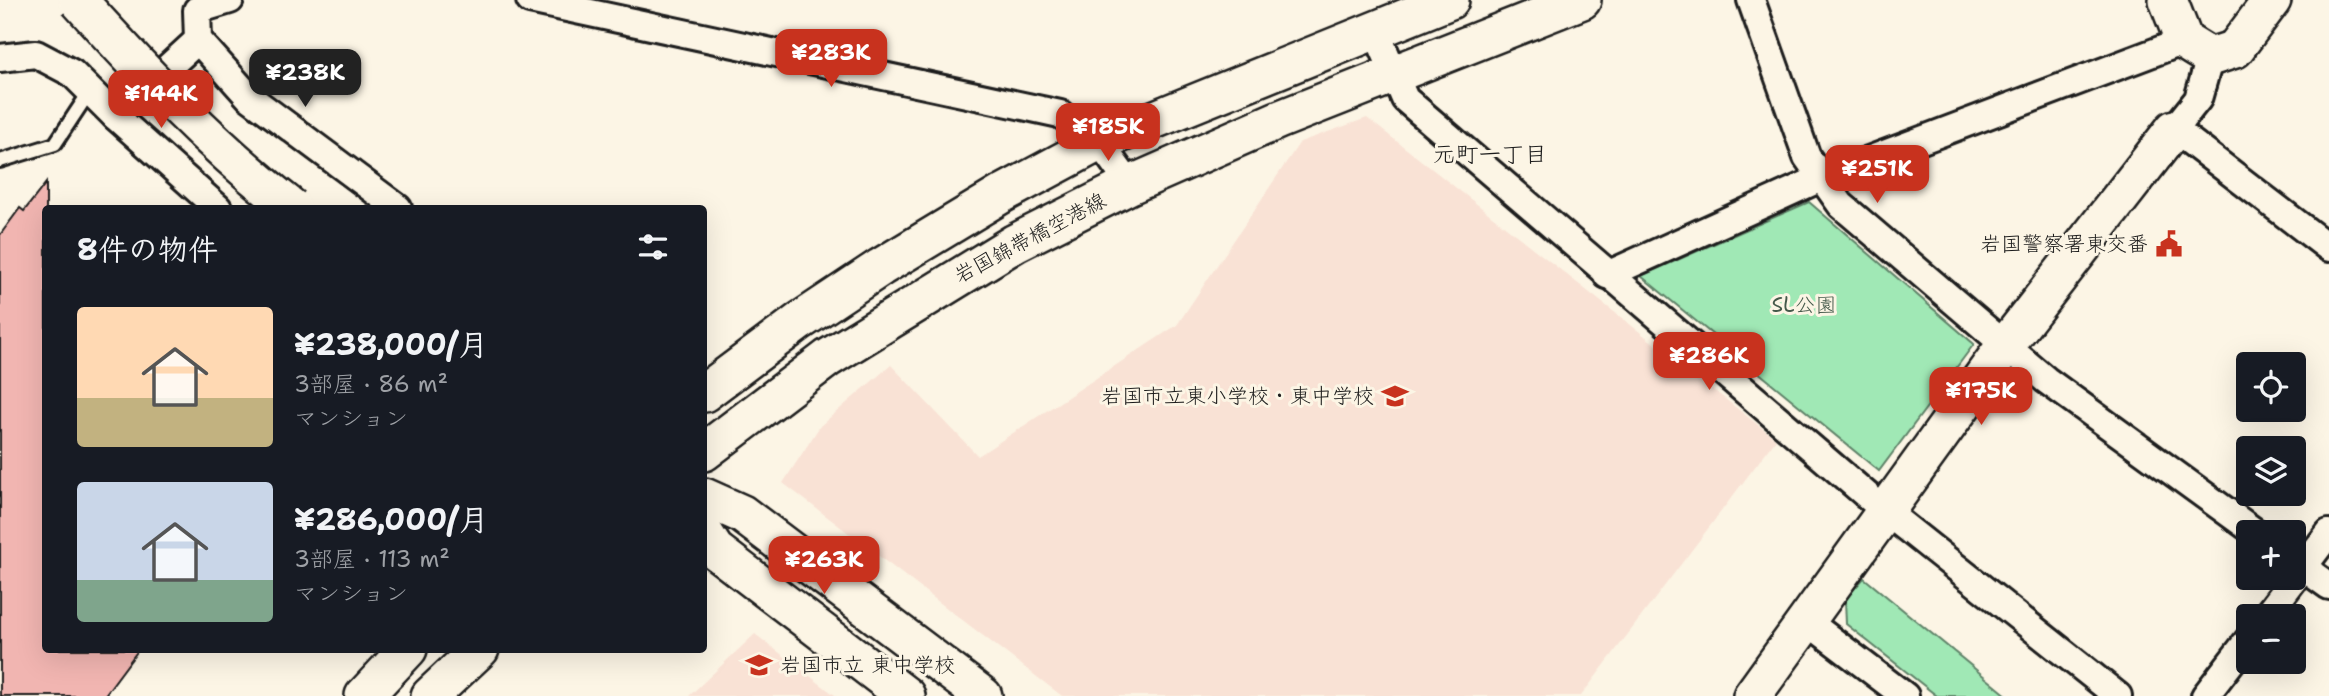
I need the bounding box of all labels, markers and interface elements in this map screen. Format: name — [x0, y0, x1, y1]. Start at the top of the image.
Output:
pin: ¥283K — [782, 29, 880, 89]
text: ¥283K — [791, 37, 871, 67]
pin: ¥238K — [256, 50, 354, 109]
text: ¥238K — [265, 57, 345, 87]
pin: ¥144K — [112, 71, 210, 130]
text: ¥144K — [124, 78, 198, 108]
pin: ¥185K — [1059, 104, 1157, 163]
text: ¥185K — [1072, 111, 1144, 141]
district label: 元町一丁目 — [1433, 139, 1548, 169]
pin: ¥251K — [1828, 146, 1926, 205]
text: ¥251K — [1841, 153, 1913, 183]
street label: 岩国錦帯橋空港線 — [949, 186, 1111, 290]
icon: filters — [634, 228, 672, 266]
text: 8件の物件 — [77, 229, 218, 270]
public building icon: 岩国警察署東交番 — [2154, 229, 2184, 259]
place label: 岩国警察署東交番 — [1980, 230, 2148, 258]
park label: SL公園 — [1771, 291, 1837, 319]
text: ¥238,000/月 — [294, 324, 488, 365]
pin: ¥286K — [1660, 332, 1758, 392]
icon: home — [133, 335, 217, 419]
text: ¥286K — [1669, 340, 1749, 370]
map controls — [2236, 352, 2306, 674]
button: locate — [2236, 352, 2306, 422]
pin: ¥175K — [1932, 368, 2030, 427]
text: 3部屋 · 86 m² — [294, 369, 448, 399]
text: ¥175K — [1945, 375, 2017, 405]
school or university icon: 岩国市立東小学校・東中学校 — [1380, 381, 1410, 411]
place label: 岩国市立東小学校・東中学校 — [1101, 382, 1374, 410]
text: マンション — [294, 403, 408, 433]
button: layers — [2236, 436, 2306, 506]
text: ¥286,000/月 — [294, 499, 488, 540]
icon: home — [133, 510, 217, 594]
button: + — [2236, 520, 2306, 590]
pin: ¥263K — [775, 536, 873, 596]
text: 3部屋 · 113 m² — [294, 544, 450, 574]
text: ¥263K — [785, 544, 864, 574]
text: マンション — [294, 578, 408, 608]
button: − — [2236, 604, 2306, 674]
school or university icon: 岩国市立 東中学校 — [744, 650, 774, 680]
place label: 岩国市立 東中学校 — [780, 651, 955, 679]

